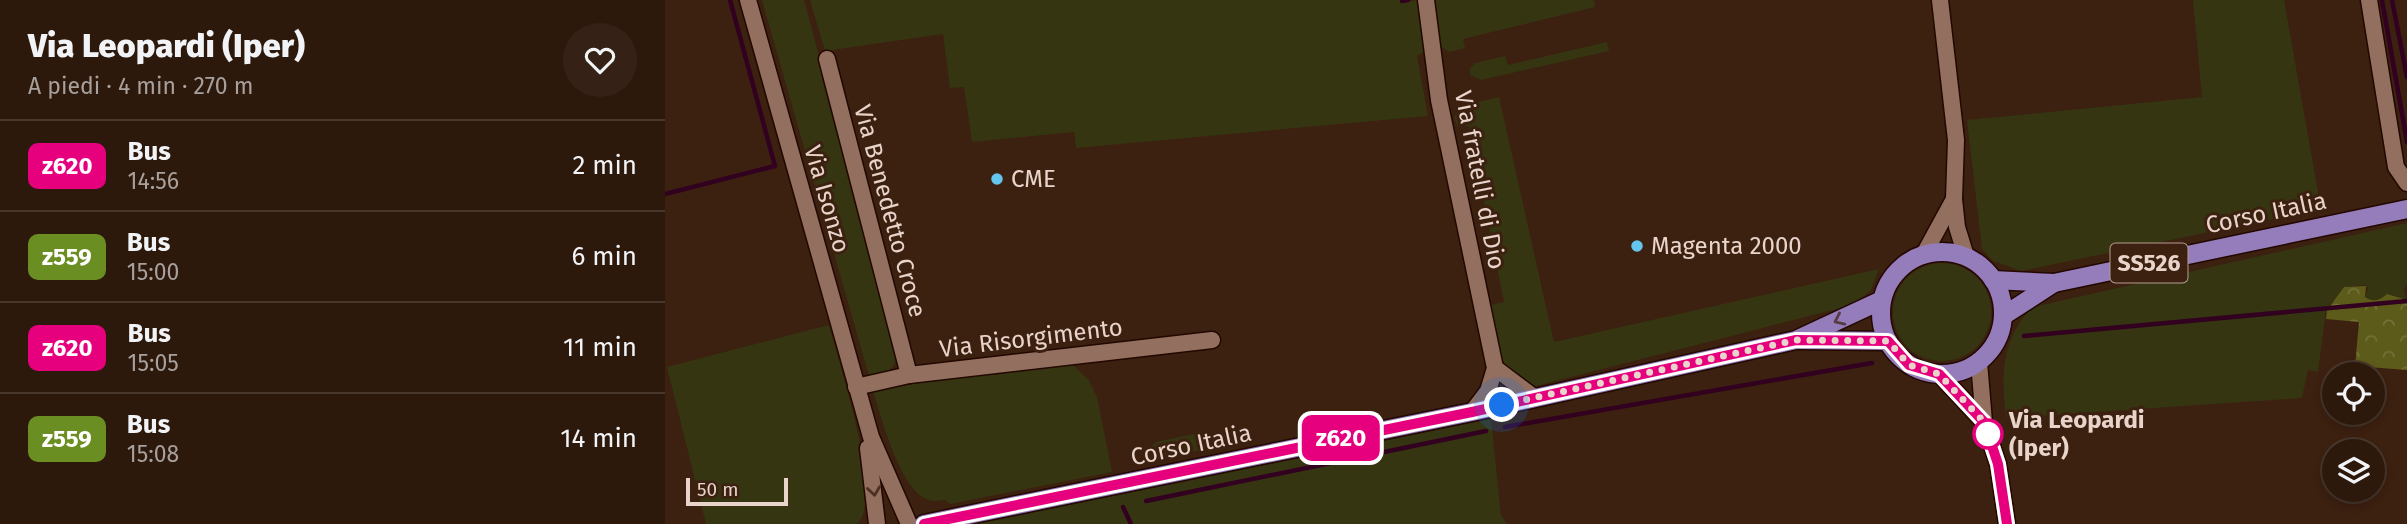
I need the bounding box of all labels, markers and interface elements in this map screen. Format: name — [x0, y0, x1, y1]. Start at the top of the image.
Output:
button: heart — [563, 23, 637, 97]
text: Via Leopardi (Iper) — [28, 26, 305, 66]
text: A piedi · 4 min · 270 m — [28, 72, 253, 100]
street label: Via fratelli di Dio — [1449, 88, 1511, 272]
street label: Via Benedetto Croce — [848, 102, 932, 320]
text: Bus — [127, 136, 171, 167]
street label: Via Isonzo — [798, 142, 856, 256]
text: 2 min — [572, 150, 637, 181]
text: z620 — [42, 152, 92, 180]
place label: CME — [1011, 165, 1056, 193]
text: 14:56 — [127, 167, 179, 195]
marker: CME — [989, 171, 1005, 187]
street label: Corso Italia — [2203, 187, 2329, 239]
text: Bus — [127, 227, 170, 258]
place label: Magenta 2000 — [1651, 232, 1802, 260]
marker: Magenta 2000 — [1629, 238, 1645, 254]
text: 6 min — [571, 241, 637, 272]
text: z559 — [42, 243, 92, 271]
road number: SS526 — [2111, 244, 2187, 282]
text: 15:00 — [127, 258, 179, 286]
one-way arrow — [1834, 311, 1846, 325]
street label: Via Risorgimento — [938, 313, 1124, 363]
text: Bus — [127, 318, 171, 349]
text: 11 min — [563, 332, 637, 363]
text: z620 — [42, 334, 92, 362]
text: 15:05 — [127, 349, 179, 377]
map controls — [2322, 362, 2385, 502]
button: locate — [2322, 362, 2385, 425]
your location — [1484, 387, 1519, 422]
place label: Via Leopardi (Iper) — [2008, 406, 2145, 462]
text: Bus — [127, 409, 170, 440]
line badge: z620 — [1292, 415, 1390, 461]
street label: Corso Italia — [1128, 419, 1254, 471]
marker: Via Leopardi (Iper) — [1973, 419, 2003, 449]
text: 14 min — [560, 423, 637, 454]
text: z620 — [1316, 424, 1366, 452]
text: z559 — [42, 425, 92, 453]
button: layers — [2322, 439, 2385, 502]
text: 15:08 — [127, 440, 179, 468]
scale bar — [686, 475, 787, 507]
text: 50 m — [697, 478, 738, 501]
one-way arrow — [866, 486, 881, 497]

